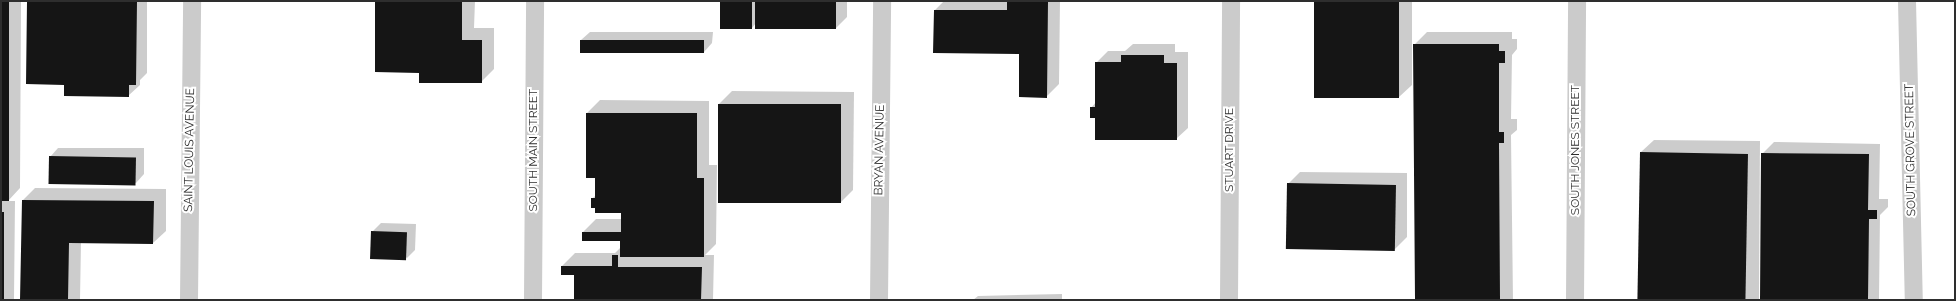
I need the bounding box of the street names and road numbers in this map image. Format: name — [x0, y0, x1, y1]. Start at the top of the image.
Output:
street label: SOUTH GROVE STREET — [1903, 84, 1919, 216]
street label: SOUTH JONES STREET — [1569, 85, 1583, 215]
street label: SAINT LOUIS AVENUE — [182, 88, 198, 212]
street label: SOUTH MAIN STREET — [527, 89, 541, 211]
street label: BRYAN AVENUE — [872, 104, 888, 196]
street label: STUART DRIVE — [1223, 108, 1237, 192]

